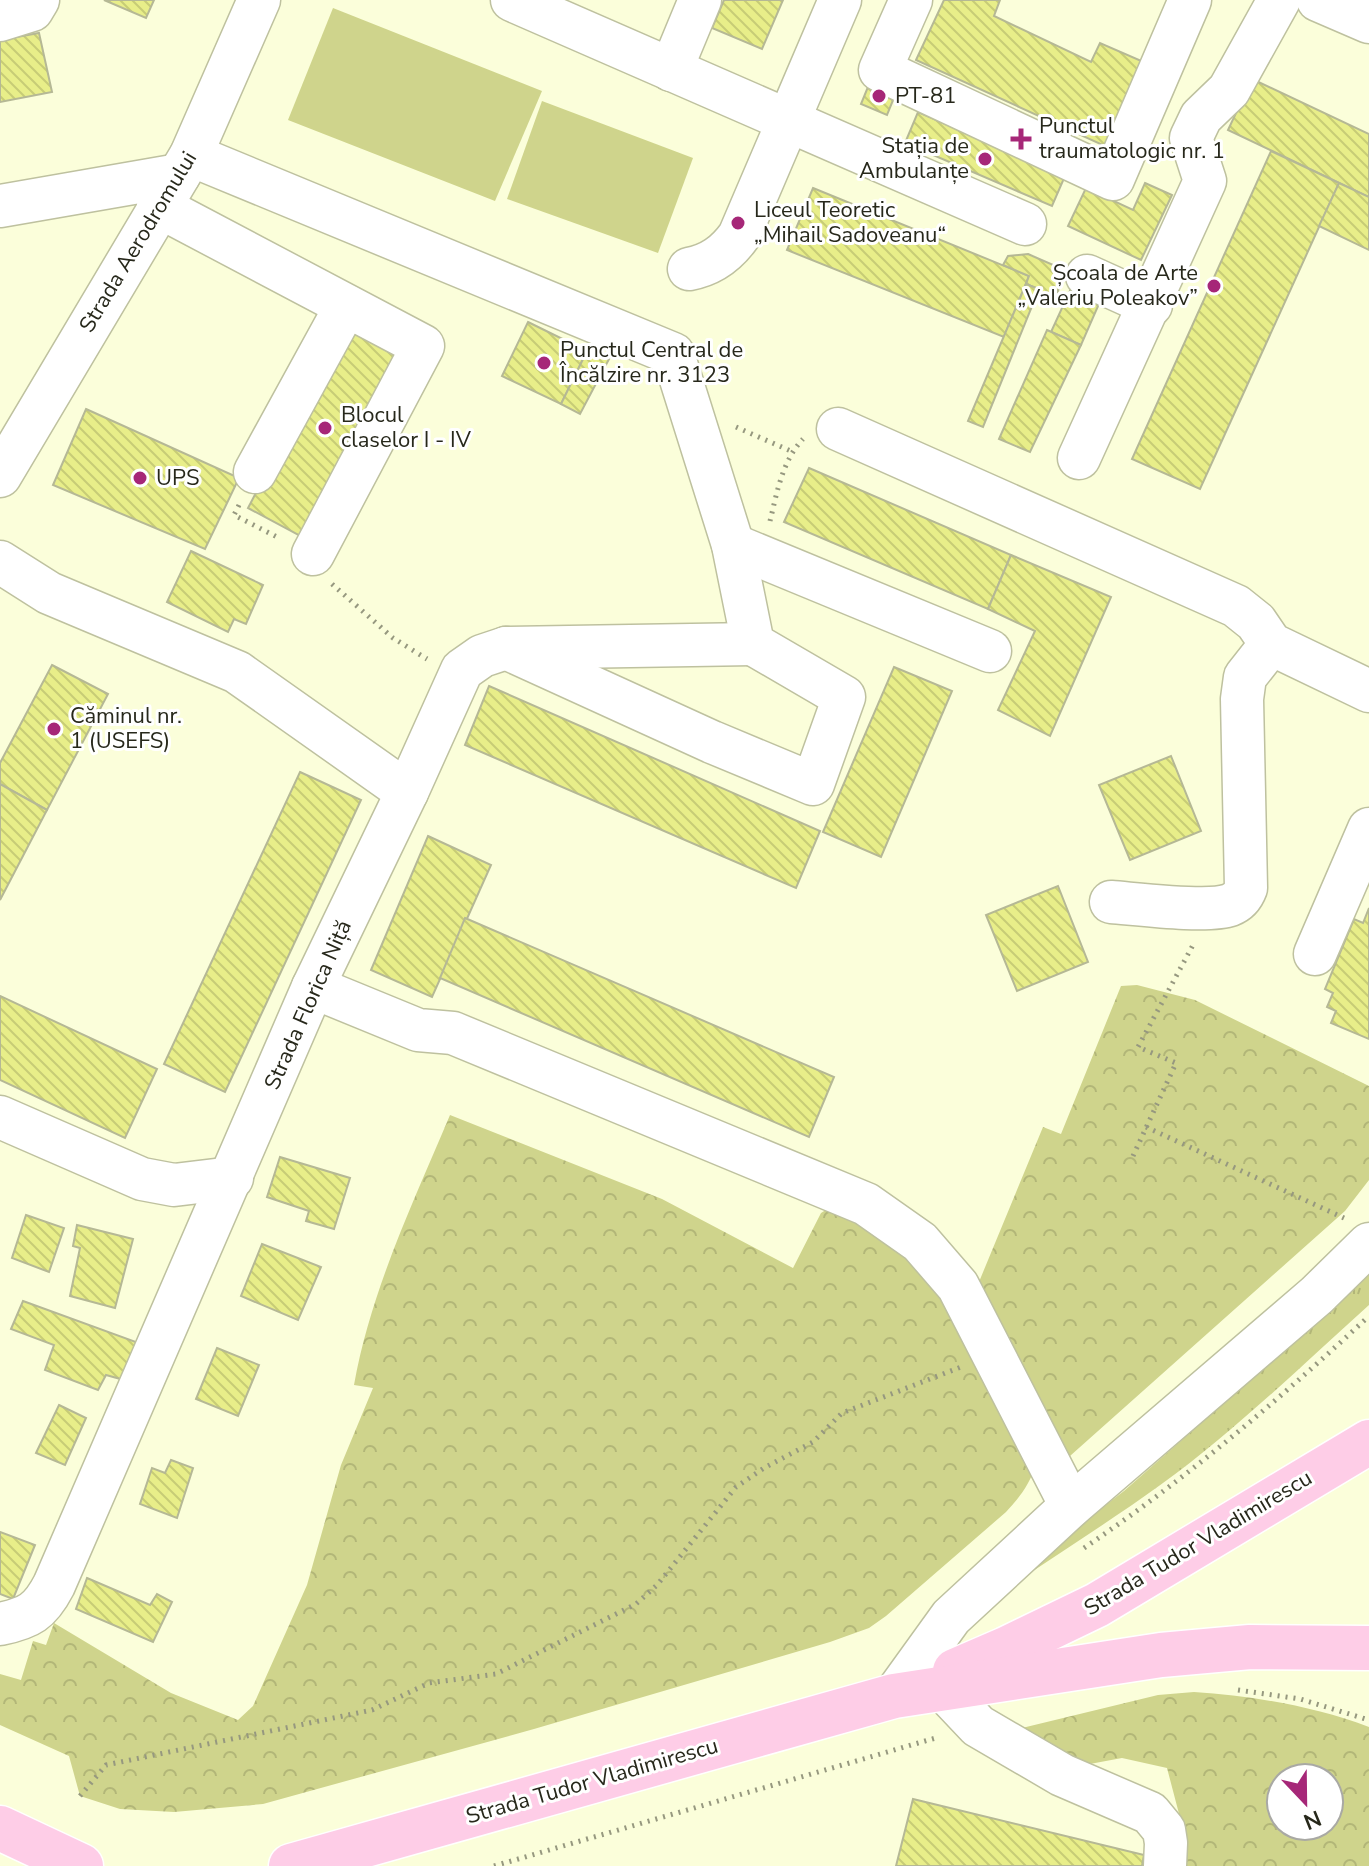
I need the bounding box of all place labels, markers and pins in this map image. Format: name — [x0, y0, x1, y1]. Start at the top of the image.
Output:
place label: PT-81 — [895, 81, 956, 111]
marker: PT-81 — [870, 87, 888, 105]
place label: Punctul traumatologic nr. 1 — [1039, 111, 1225, 166]
marker: Punctul traumatologic nr. 1 — [1010, 128, 1032, 150]
place label: Stația de Ambulanțe — [859, 131, 969, 186]
marker: Stația de Ambulanțe — [976, 150, 994, 168]
place label: Liceul Teoretic „Mihail Sadoveanu“ — [754, 195, 946, 250]
marker: Liceul Teoretic „Mihail Sadoveanu“ — [729, 214, 747, 232]
place label: Școala de Arte „Valeriu Poleakov” — [1018, 258, 1198, 313]
marker: Școala de Arte „Valeriu Poleakov” — [1205, 277, 1223, 295]
place label: Punctul Central de Încălzire nr. 3123 — [559, 335, 743, 390]
marker: Punctul Central de Încălzire nr. 3123 — [535, 354, 553, 372]
place label: Blocul claselor I - IV — [341, 400, 472, 455]
marker: Blocul claselor I - IV — [316, 419, 334, 437]
place label: UPS — [156, 463, 199, 493]
marker: UPS — [131, 469, 149, 487]
place label: Căminul nr. 1 (USEFS) — [70, 701, 182, 756]
marker: Căminul nr. 1 (USEFS) — [45, 720, 63, 738]

